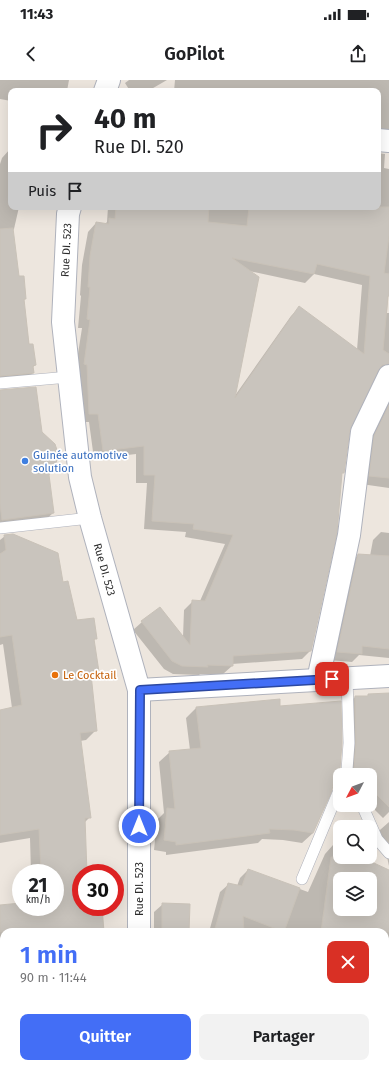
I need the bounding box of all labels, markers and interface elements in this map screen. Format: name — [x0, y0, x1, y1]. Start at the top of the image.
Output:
text: 11:43 — [20, 5, 53, 23]
icon: back — [20, 43, 42, 65]
text: GoPilot — [164, 43, 225, 65]
icon: share — [347, 43, 369, 65]
text: 40 m — [94, 102, 157, 135]
icon: right — [28, 104, 80, 156]
text: Rue DI. 520 — [94, 136, 184, 158]
icon: arrive — [64, 180, 86, 202]
text: Puis — [28, 182, 56, 200]
street label: Rue DI. 523 — [59, 223, 74, 277]
place label: Guinée automotive solution — [33, 449, 128, 475]
marker: Guinée automotive solution — [20, 456, 30, 466]
street label: Rue DI. 523 — [90, 542, 118, 597]
pin — [315, 662, 349, 696]
icon: arrive — [321, 668, 343, 690]
place label: Le Cocktail — [63, 669, 117, 682]
marker: Le Cocktail — [50, 670, 60, 680]
north arrow — [333, 768, 377, 812]
map controls — [333, 768, 377, 916]
position arrow — [118, 805, 160, 847]
button: search — [333, 820, 377, 864]
street label: Rue DI. 523 — [133, 862, 146, 916]
speed limit sign: 30 — [72, 864, 124, 916]
button: layers — [333, 872, 377, 916]
text: 21 — [28, 873, 48, 897]
text: km/h — [26, 894, 50, 906]
text: 1 min — [20, 941, 78, 969]
button: close — [327, 941, 369, 983]
text: 90 m · 11:44 — [20, 970, 87, 985]
button: Quitter — [20, 1014, 191, 1060]
button: Partager — [199, 1014, 369, 1060]

